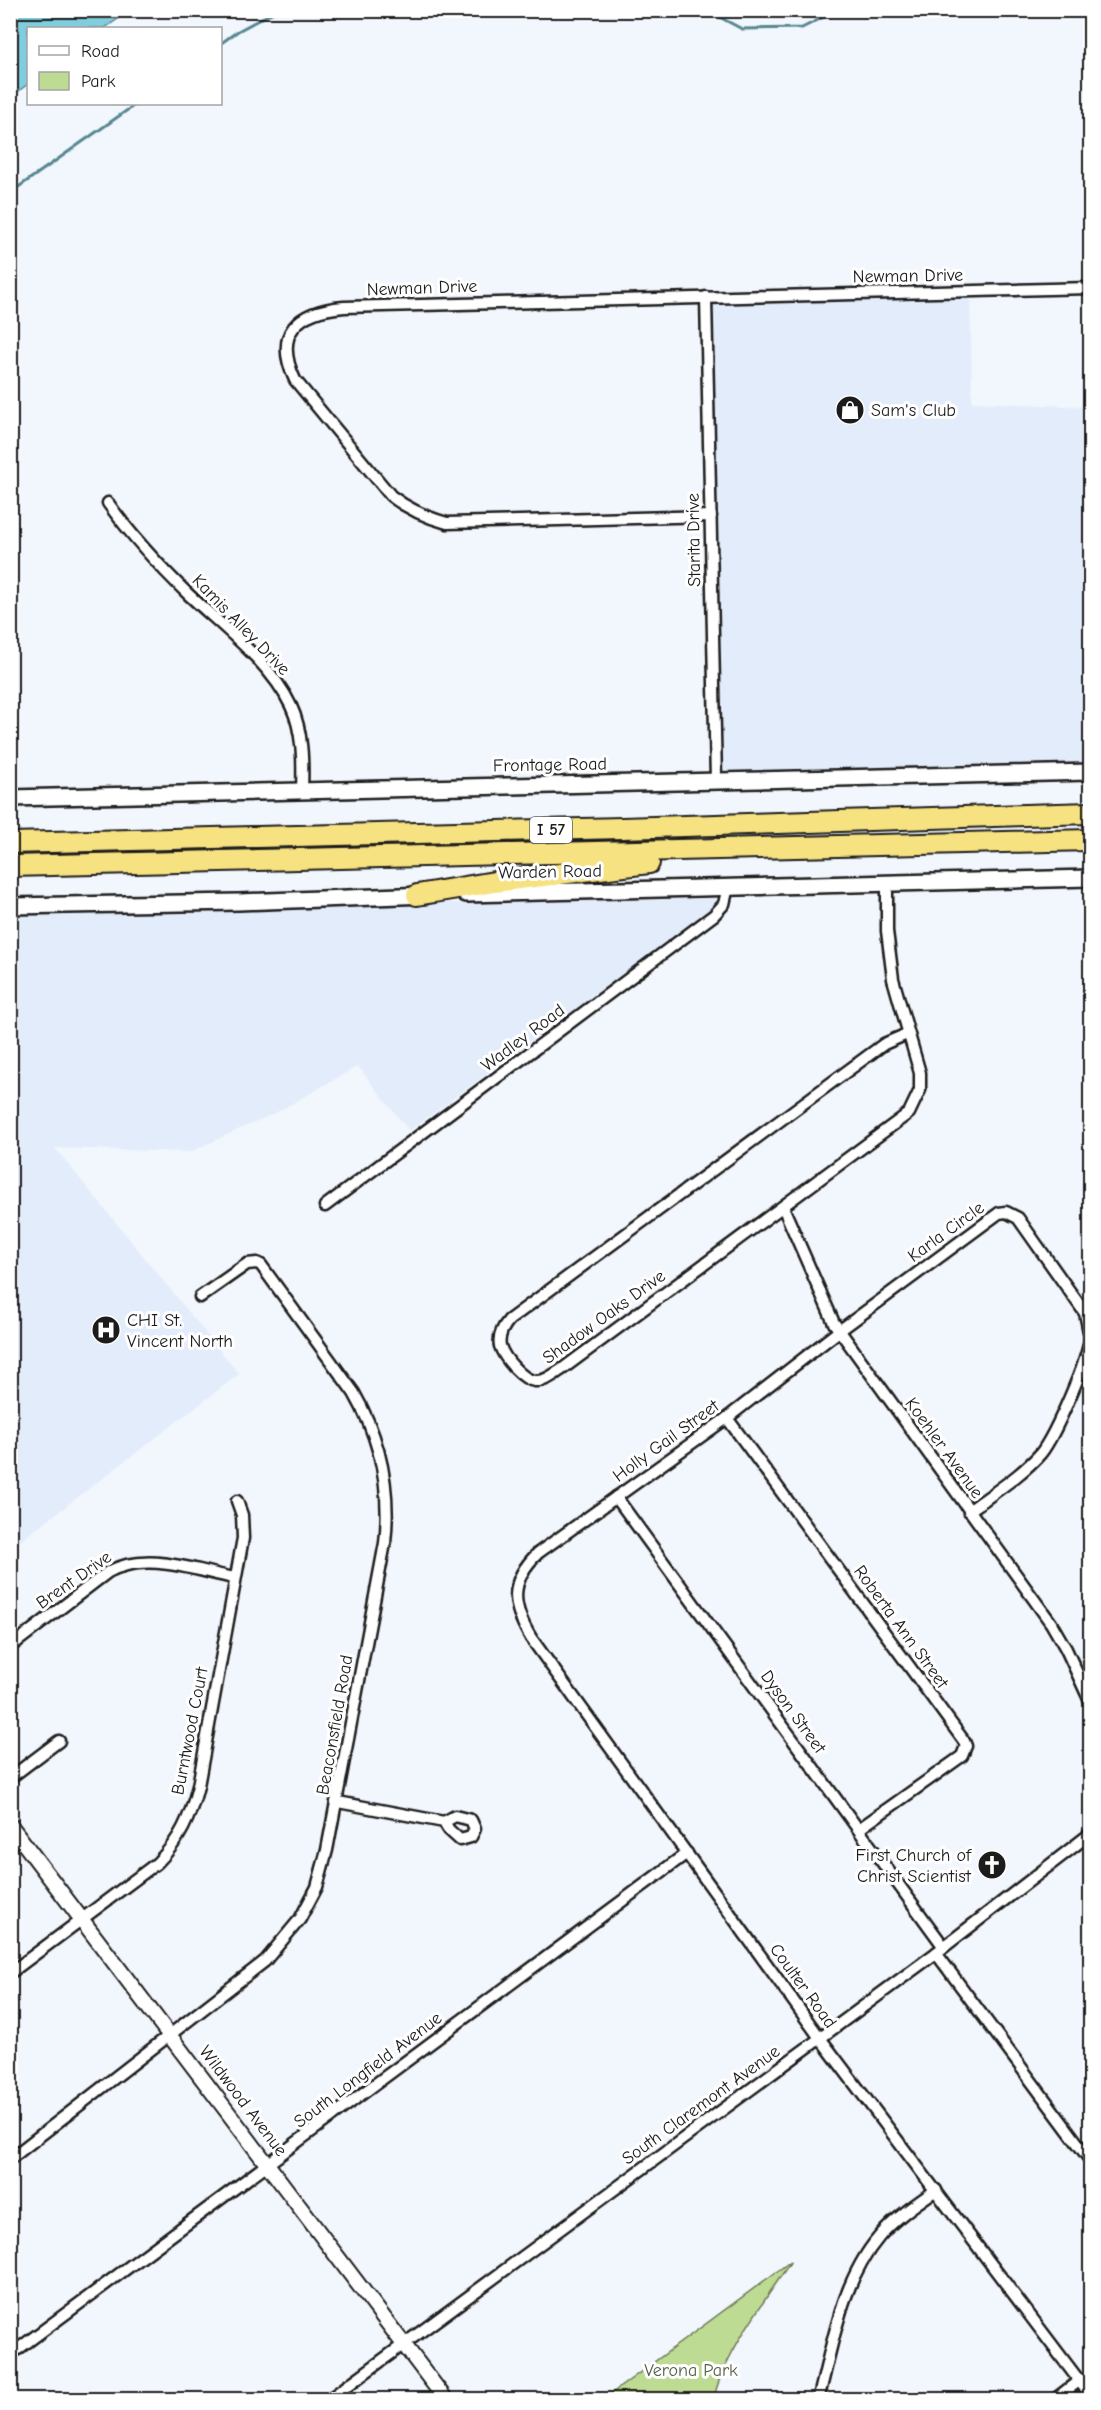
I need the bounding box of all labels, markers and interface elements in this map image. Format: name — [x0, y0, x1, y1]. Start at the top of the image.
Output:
legend — [27, 27, 222, 105]
text: Road — [81, 41, 120, 62]
text: Park — [81, 71, 116, 92]
street label: Newman Drive — [853, 265, 963, 287]
street label: Newman Drive — [366, 276, 478, 300]
shop icon: Sam's Club — [834, 394, 866, 426]
place label: Sam's Club — [871, 400, 956, 421]
street label: Starita Drive — [683, 493, 705, 587]
street label: Kamis Alley Drive — [188, 570, 294, 680]
street label: Frontage Road — [493, 754, 607, 776]
road number: I 57 — [530, 817, 572, 843]
street label: Warden Road — [498, 861, 602, 883]
street label: Wadley Road — [477, 1000, 569, 1076]
street label: Karla Circle — [904, 1197, 988, 1267]
street label: Shadow Oaks Drive — [539, 1265, 669, 1369]
place label: CHI St. Vincent North — [127, 1310, 233, 1352]
hospital icon: CHI St. Vincent North — [90, 1314, 122, 1346]
street label: Koehler Avenue — [900, 1394, 988, 1502]
street label: Holly Gail Street — [609, 1395, 724, 1486]
street label: Brent Drive — [32, 1546, 116, 1614]
street label: Roberta Ann Street — [849, 1561, 953, 1693]
street label: Beaconsfield Road — [312, 1653, 358, 1797]
street label: Burntwood Court — [167, 1665, 213, 1797]
street label: Dyson Street — [756, 1666, 831, 1758]
place label: First Church of Christ Scientist — [855, 1845, 972, 1887]
church icon: First Church of Christ Scientist — [976, 1849, 1008, 1881]
street label: Coulter Road — [765, 1940, 841, 2032]
street label: South Longfield Avenue — [290, 2008, 446, 2132]
street label: South Claremont Avenue — [618, 2041, 784, 2169]
street label: Wildwood Avenue — [195, 2042, 291, 2160]
park label: Verona Park — [644, 2360, 738, 2381]

